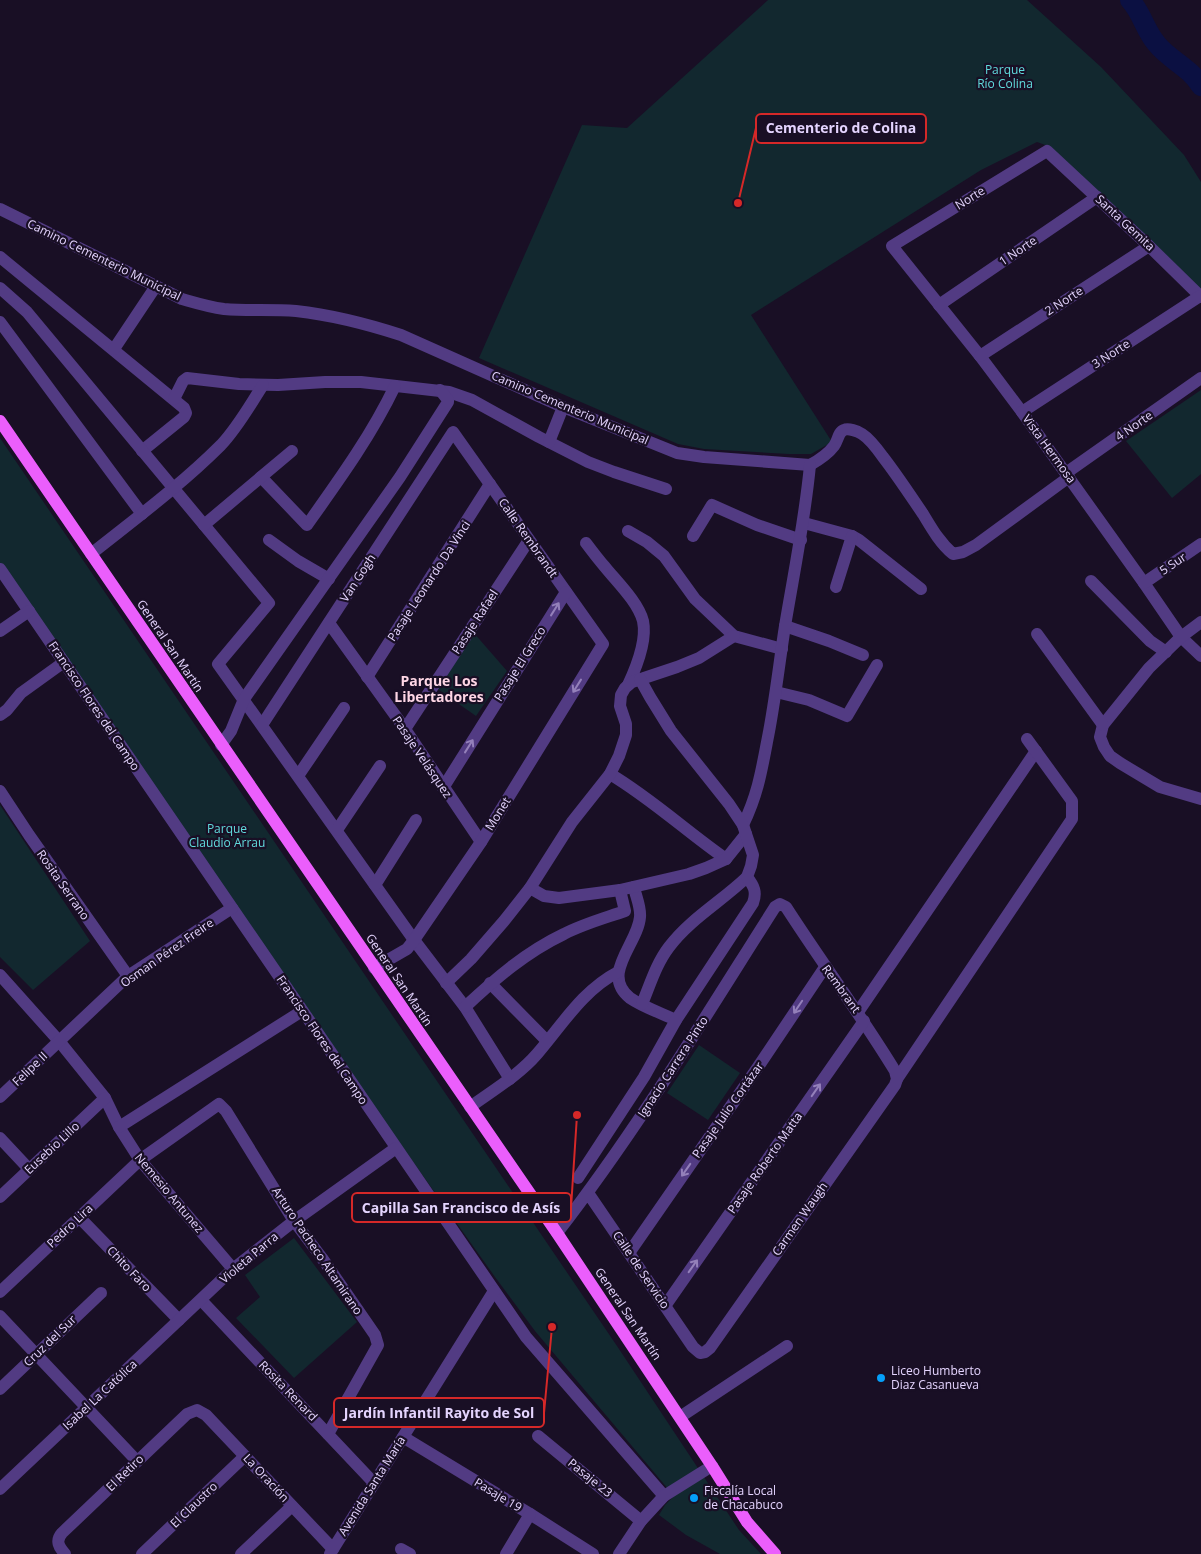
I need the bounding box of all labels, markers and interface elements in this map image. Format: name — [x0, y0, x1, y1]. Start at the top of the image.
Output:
park label: Parque Río Colina — [977, 61, 1033, 92]
callout: Cementerio de Colina — [756, 114, 926, 143]
text: Cementerio de Colina — [766, 118, 916, 137]
street label: Norte — [952, 182, 988, 213]
street label: Santa Gemita — [1092, 191, 1159, 255]
street label: Camino Cementerio Municipal — [24, 215, 184, 304]
street label: 1 Norte — [995, 232, 1040, 269]
street label: 2 Norte — [1041, 282, 1086, 319]
street label: 3 Norte — [1088, 335, 1133, 372]
street label: Camino Cementerio Municipal — [489, 367, 651, 448]
street label: 4 Norte — [1112, 406, 1156, 445]
street label: Vista Hermosa — [1019, 411, 1080, 487]
street label: Calle Rembrandt — [495, 495, 562, 581]
street label: Pasaje Leonardo Da Vinci — [383, 517, 474, 644]
street label: 5 Sur — [1156, 548, 1189, 579]
street label: Van Gogh — [336, 550, 379, 605]
street label: Pasaje Rafael — [447, 586, 502, 657]
street label: General San Martín — [133, 596, 208, 695]
one-way arrow — [551, 602, 561, 616]
street label: Pasaje El Greco — [490, 623, 549, 704]
street label: Francisco Flores del Campo — [45, 638, 144, 774]
district label: Parque Los Libertadores — [394, 671, 484, 706]
one-way arrow — [572, 678, 582, 692]
street label: Pasaje Velásquez — [389, 712, 456, 801]
one-way arrow — [464, 740, 474, 754]
street label: Monet — [481, 794, 514, 834]
park label: Parque Claudio Arrau — [189, 820, 265, 851]
street label: Rosita Serrano — [33, 846, 94, 923]
street label: Osman Pérez Freire — [117, 914, 217, 991]
street label: General San Martín — [362, 930, 437, 1029]
street label: Rembrant — [818, 961, 865, 1016]
street label: Francisco Flores del Campo — [273, 972, 372, 1108]
one-way arrow — [792, 1000, 802, 1014]
street label: Ignacio Carrera Pinto — [633, 1013, 712, 1121]
street label: Felipe II — [8, 1048, 51, 1090]
street label: Pasaje Julio Cortázar — [688, 1058, 767, 1161]
one-way arrow — [811, 1083, 821, 1097]
street label: Pasaje Roberto Matta — [723, 1109, 806, 1217]
street label: Eusebio Lillo — [20, 1118, 83, 1178]
street label: Nemesio Antunez — [131, 1149, 208, 1236]
one-way arrow — [681, 1163, 691, 1177]
street label: Carmen Waugh — [768, 1178, 831, 1259]
street label: Arturo Pacheco Altamirano — [268, 1183, 367, 1318]
callout: Capilla San Francisco de Asís — [352, 1193, 571, 1222]
text: Capilla San Francisco de Asís — [362, 1198, 560, 1217]
street label: Pedro Lira — [43, 1200, 96, 1251]
street label: Calle de Servicio — [609, 1227, 674, 1312]
street label: Violeta Parra — [216, 1228, 282, 1287]
street label: Chito Faro — [103, 1242, 155, 1295]
one-way arrow — [688, 1259, 698, 1273]
street label: General San Martín — [591, 1264, 666, 1363]
street label: Cruz del Sur — [19, 1311, 80, 1370]
street label: Isabel La Católica — [59, 1356, 141, 1434]
street label: Rosita Renard — [255, 1357, 322, 1425]
place label: Liceo Humberto Diaz Casanueva — [891, 1362, 981, 1393]
marker: Liceo Humberto Diaz Casanueva — [875, 1372, 887, 1384]
callout: Jardín Infantil Rayito de Sol — [334, 1398, 544, 1427]
text: Jardín Infantil Rayito de Sol — [342, 1403, 534, 1422]
street label: Avenida Santa María — [334, 1433, 409, 1539]
street label: El Retiro — [102, 1450, 147, 1495]
street label: La Oración — [240, 1450, 293, 1506]
street label: Pasaje 23 — [564, 1454, 616, 1501]
street label: Pasaje 19 — [471, 1474, 525, 1516]
street label: El Claustro — [166, 1478, 221, 1531]
place label: Fiscalía Local de Chacabuco — [704, 1482, 783, 1513]
marker: Fiscalía Local de Chacabuco — [688, 1492, 700, 1504]

